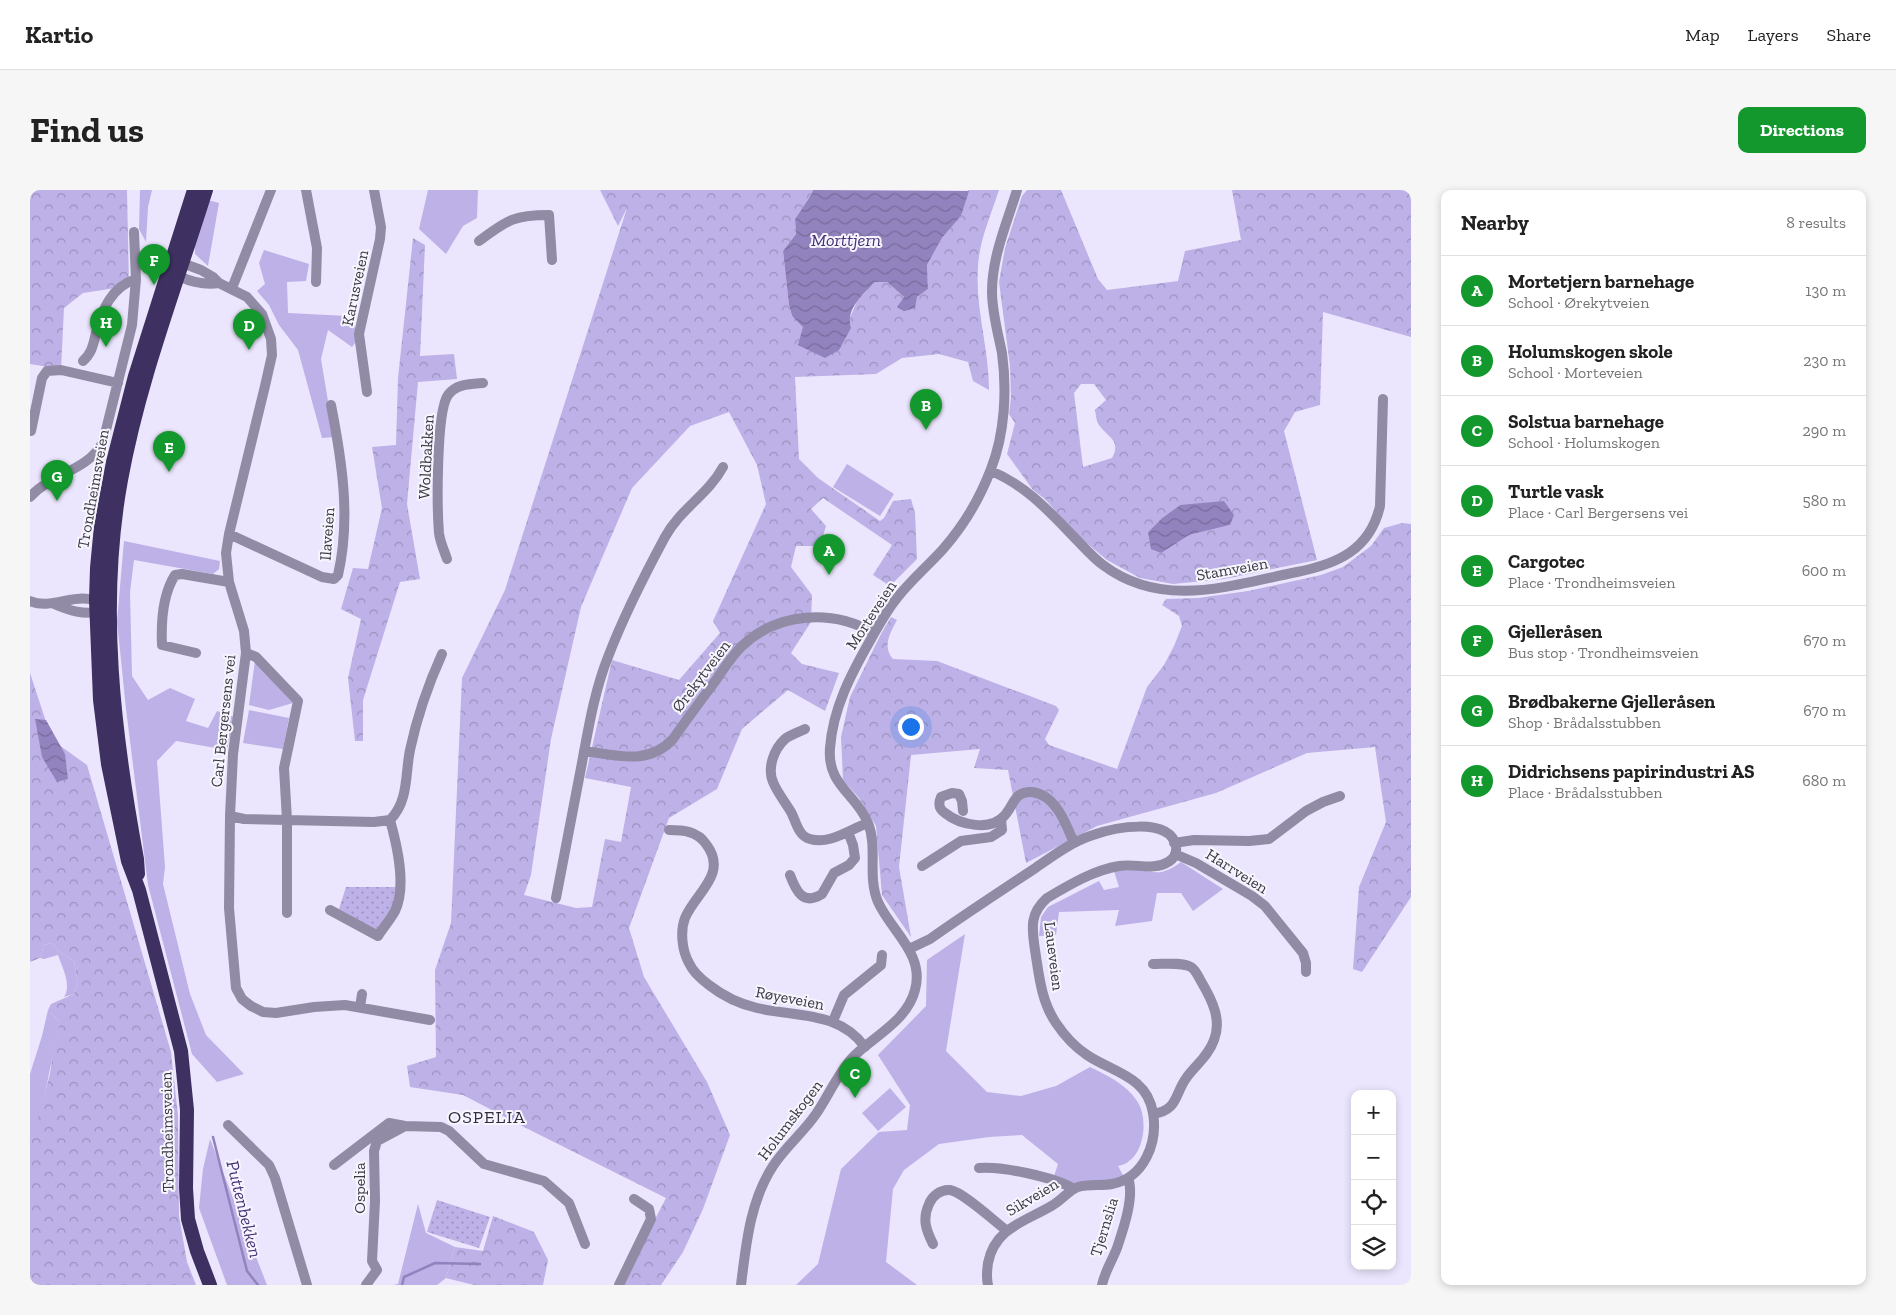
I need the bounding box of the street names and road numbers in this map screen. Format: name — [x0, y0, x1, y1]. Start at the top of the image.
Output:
street label: Karusveien — [338, 247, 372, 328]
street label: Woldbakken — [414, 413, 438, 500]
street label: Trondheimsveien — [73, 427, 113, 550]
street label: Ilaveien — [316, 506, 338, 561]
street label: Stamveien — [1195, 553, 1270, 585]
street label: Morteveien — [842, 576, 901, 653]
street label: Ørekytveien — [668, 636, 735, 716]
street label: Carl Bergersens vei — [207, 653, 239, 788]
street label: Harrveien — [1202, 844, 1272, 898]
street label: Laueveien — [1040, 920, 1068, 992]
street label: Røyeveien — [754, 982, 827, 1014]
street label: Trondheimsveien — [156, 1071, 178, 1193]
street label: Holumskogen — [754, 1075, 827, 1164]
street label: Ospelia — [350, 1162, 369, 1214]
street label: Sikveien — [1002, 1174, 1062, 1220]
street label: Tjernslia — [1086, 1195, 1122, 1259]

